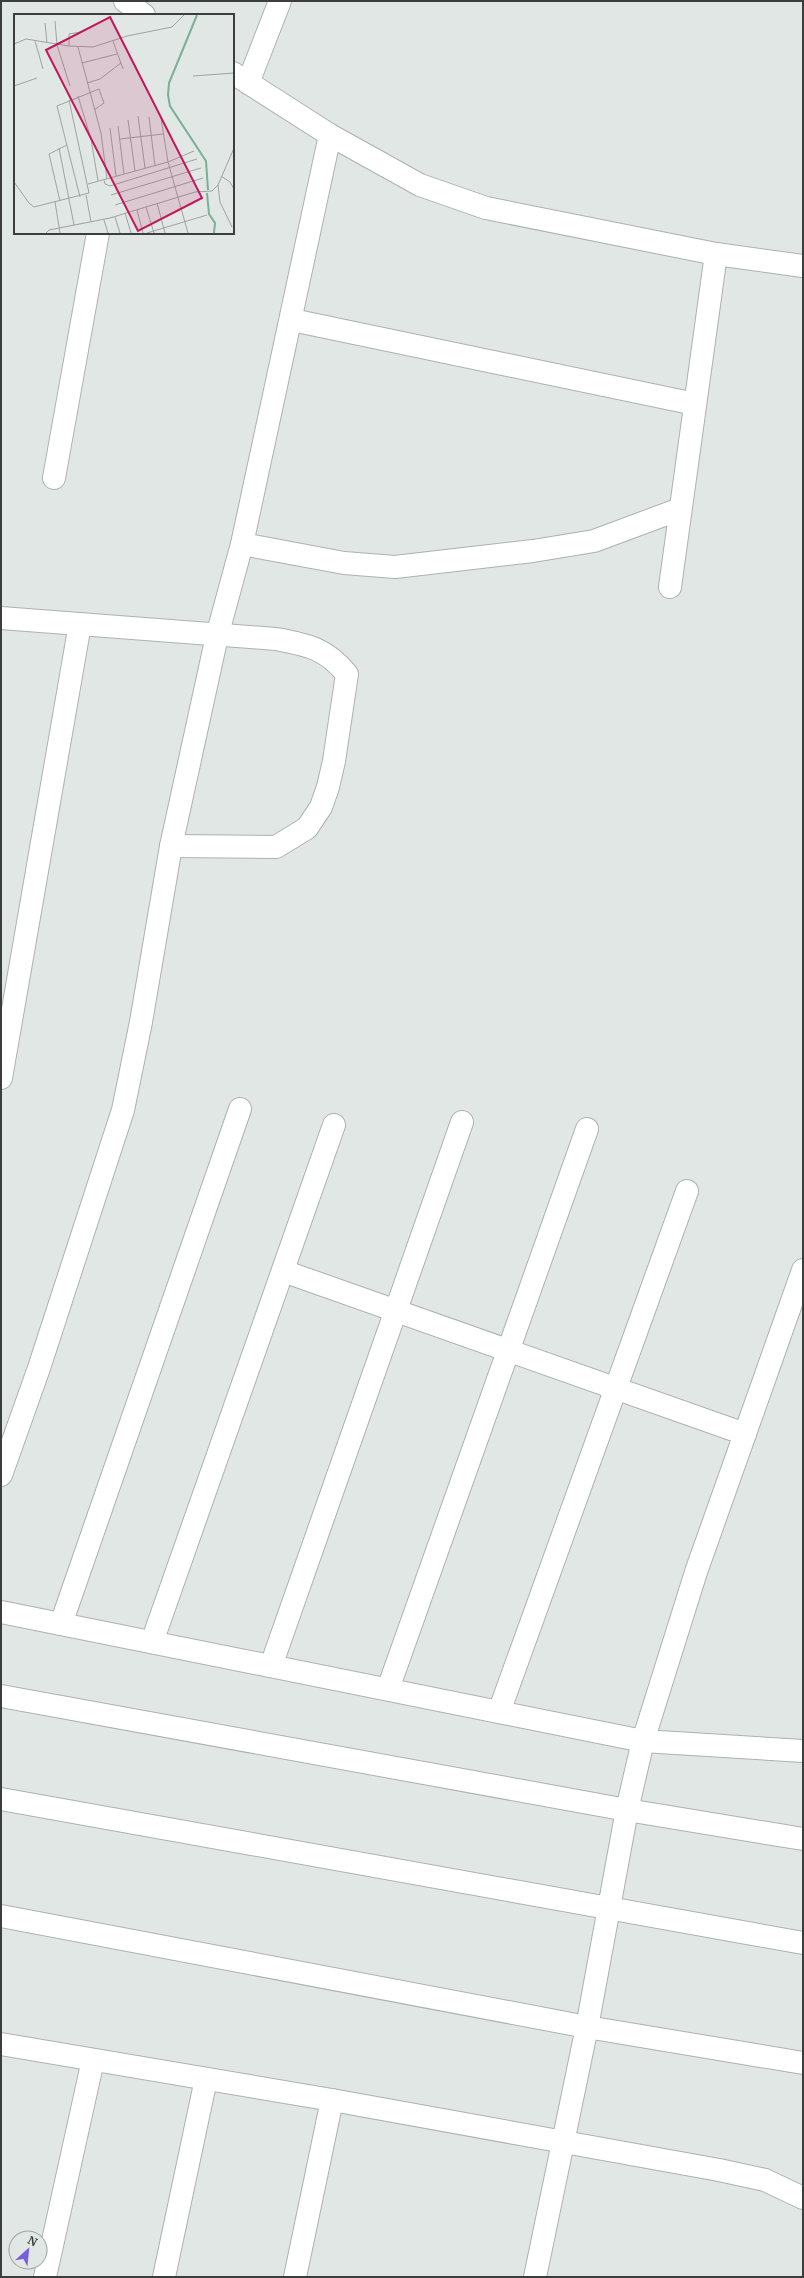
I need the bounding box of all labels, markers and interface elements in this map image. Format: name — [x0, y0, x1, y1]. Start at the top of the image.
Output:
inset map — [14, 14, 234, 234]
north arrow — [8, 2230, 48, 2270]
text: N — [25, 2233, 40, 2249]

